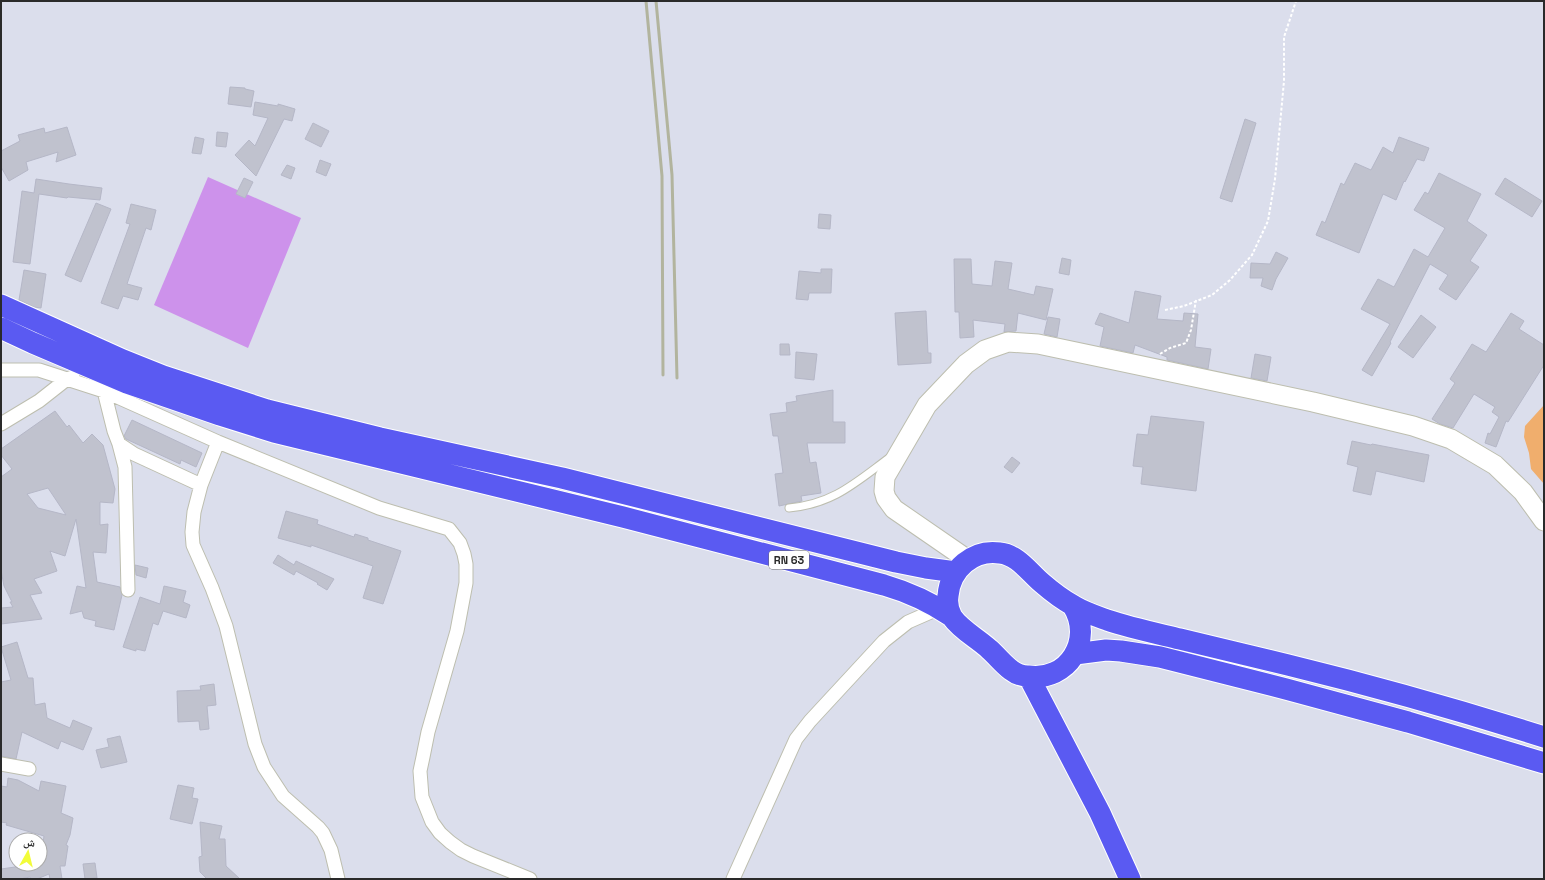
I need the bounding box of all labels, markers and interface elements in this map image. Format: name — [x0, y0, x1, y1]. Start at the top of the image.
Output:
road number: RN 63 — [769, 551, 809, 569]
north arrow — [8, 832, 48, 872]
text: ش — [22, 834, 36, 851]

